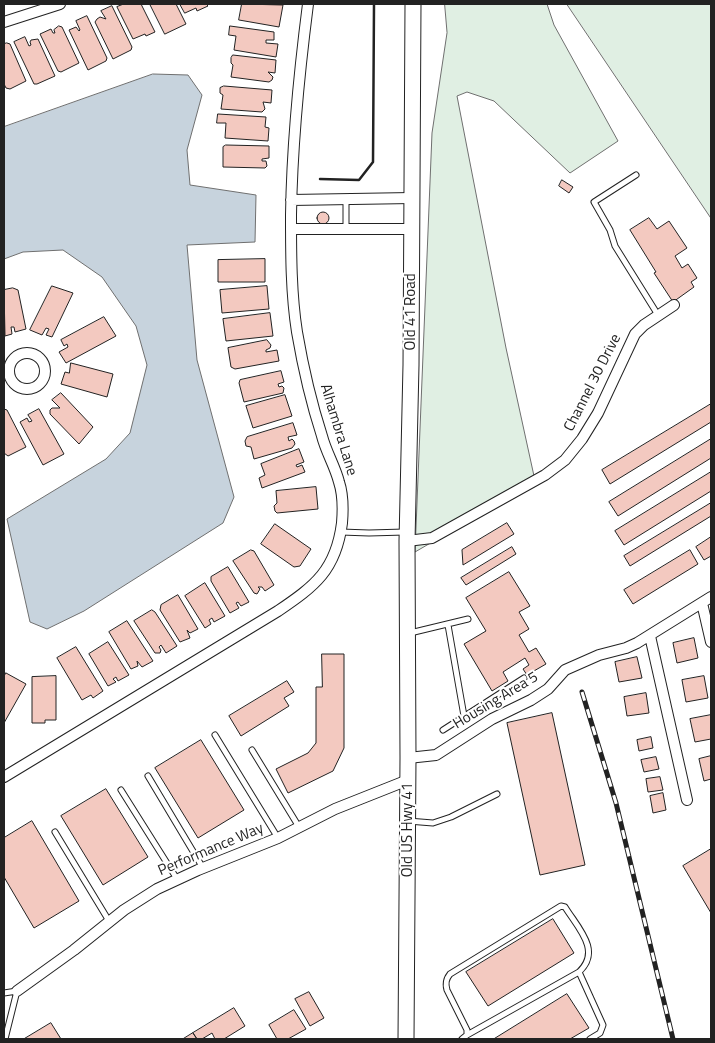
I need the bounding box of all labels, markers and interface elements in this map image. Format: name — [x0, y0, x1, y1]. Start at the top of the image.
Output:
street label: Old 41 Road — [402, 273, 420, 351]
street label: Channel 30 Drive — [561, 331, 625, 435]
street label: Alhambra Lane — [316, 382, 360, 478]
street label: Housing Area 5 — [450, 669, 542, 733]
street label: Old US Hwy 41 — [399, 783, 417, 877]
street label: Performance Way — [156, 820, 266, 880]

